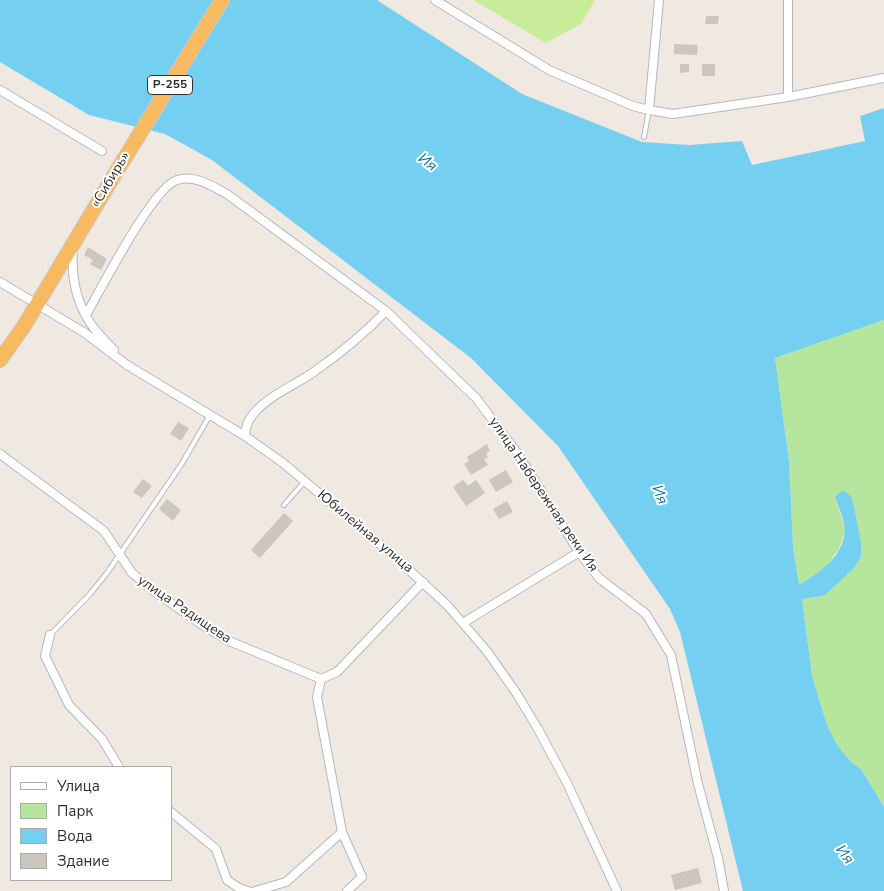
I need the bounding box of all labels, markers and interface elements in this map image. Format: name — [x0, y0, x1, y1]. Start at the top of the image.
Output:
road number: Р-255 — [148, 76, 192, 94]
street label: «Сибирь» — [88, 149, 134, 211]
water label: Ия — [414, 150, 440, 176]
street label: улица Набережная реки Ия — [485, 414, 601, 576]
water label: Ия — [647, 483, 671, 507]
street label: Юбилейная улица — [314, 487, 416, 577]
street label: улица Радищева — [134, 572, 234, 648]
legend — [10, 766, 172, 881]
text: Улица — [57, 776, 100, 796]
text: Парк — [57, 801, 93, 821]
text: Вода — [57, 826, 93, 846]
water label: Ия — [831, 842, 857, 868]
text: Здание — [57, 851, 109, 871]

